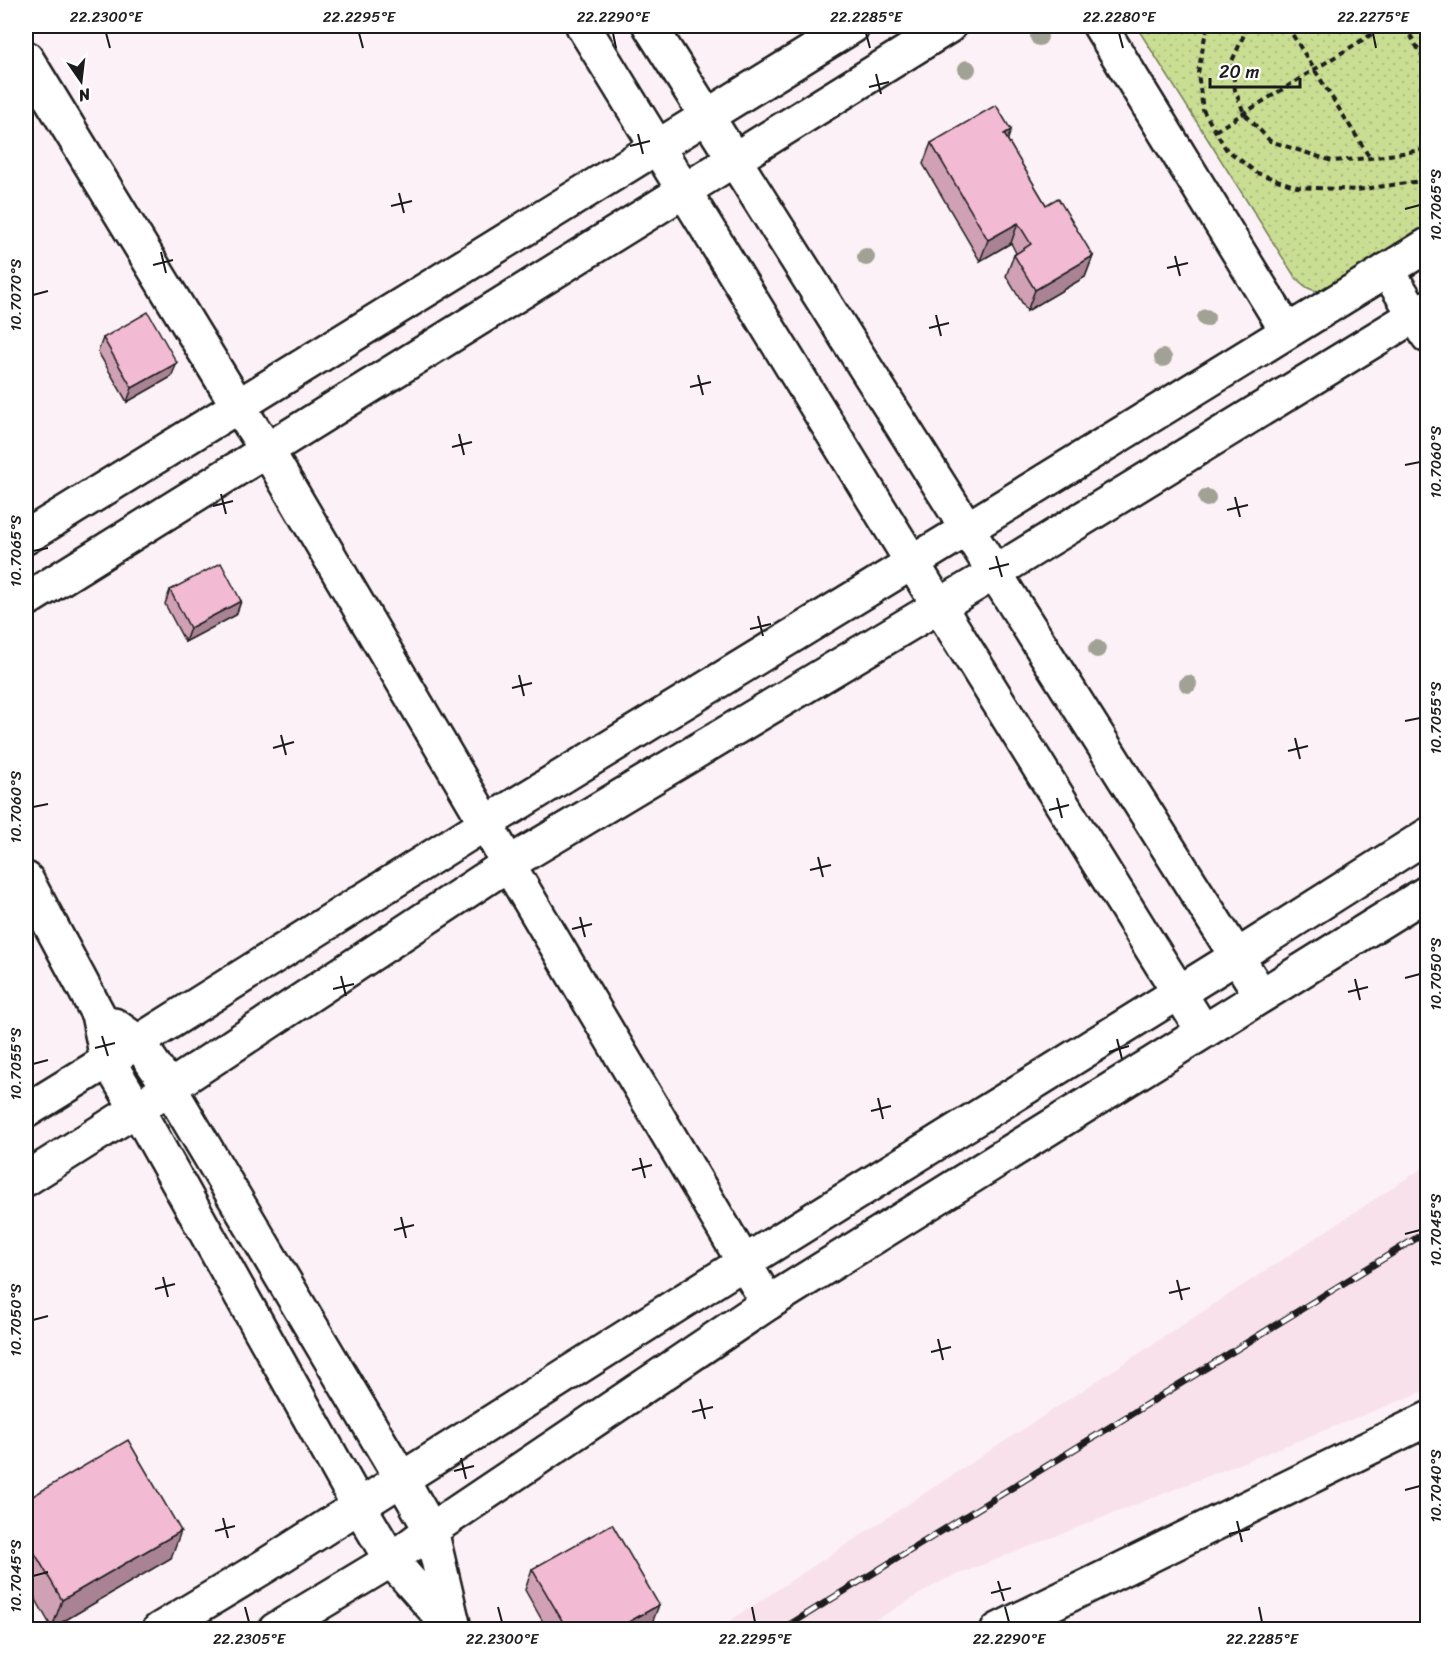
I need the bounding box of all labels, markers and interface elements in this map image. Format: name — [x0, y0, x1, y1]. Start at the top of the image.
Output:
text: 22.2300°E — [70, 4, 144, 30]
text: 22.2295°E — [323, 4, 397, 30]
text: 22.2290°E — [577, 4, 651, 30]
text: 22.2285°E — [830, 4, 904, 30]
text: 22.2280°E — [1083, 4, 1157, 30]
text: 22.2275°E — [1337, 4, 1410, 30]
north arrow — [51, 51, 111, 111]
scale bar — [1210, 51, 1300, 89]
text: 20 m — [1219, 56, 1259, 88]
text: N — [75, 79, 94, 111]
text: 10.7065°S — [1423, 168, 1449, 241]
text: 10.7070°S — [3, 258, 29, 331]
text: 10.7060°S — [1423, 425, 1449, 498]
text: 10.7065°S — [3, 514, 29, 587]
text: 10.7055°S — [1423, 681, 1449, 754]
text: 10.7060°S — [3, 770, 29, 843]
text: 10.7050°S — [1423, 937, 1449, 1010]
text: 10.7055°S — [3, 1027, 29, 1100]
text: 10.7045°S — [1423, 1193, 1449, 1266]
text: 10.7050°S — [3, 1283, 29, 1356]
text: 10.7040°S — [1423, 1449, 1449, 1523]
text: 10.7045°S — [3, 1539, 29, 1612]
text: 22.2305°E — [213, 1626, 287, 1652]
text: 22.2300°E — [466, 1626, 540, 1652]
text: 22.2295°E — [719, 1626, 793, 1652]
text: 22.2290°E — [973, 1626, 1047, 1652]
text: 22.2285°E — [1226, 1626, 1300, 1652]

